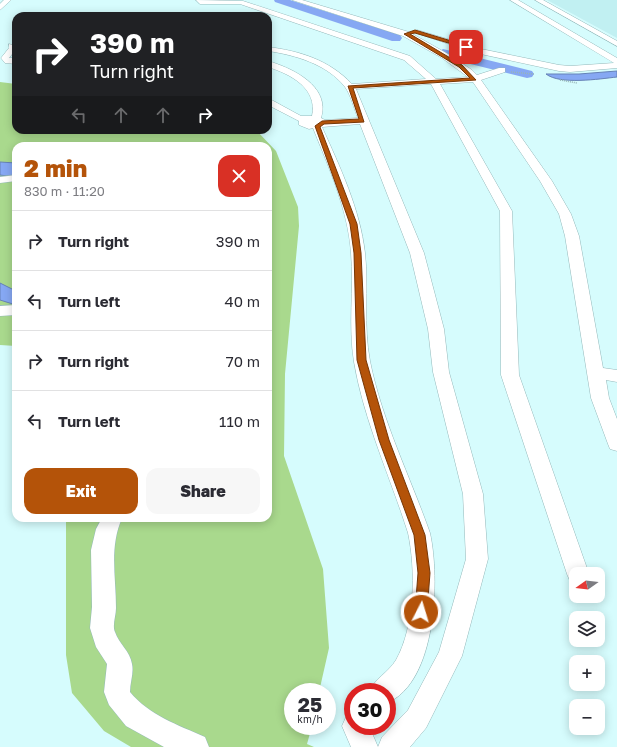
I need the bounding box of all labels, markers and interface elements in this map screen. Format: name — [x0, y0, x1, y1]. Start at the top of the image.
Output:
text: 390 m — [90, 26, 175, 59]
icon: right — [24, 28, 76, 80]
pin — [449, 30, 483, 64]
icon: arrive — [455, 36, 477, 58]
text: Turn right — [90, 60, 174, 82]
icon: left — [68, 104, 90, 126]
icon: ahead — [110, 104, 132, 126]
icon: ahead — [152, 104, 174, 126]
icon: right — [194, 104, 216, 126]
text: 2 min — [24, 153, 87, 182]
button: close — [218, 155, 260, 197]
text: 830 m · 11:20 — [24, 183, 105, 199]
icon: right — [24, 230, 46, 252]
text: Turn right — [58, 232, 129, 250]
text: 390 m — [216, 232, 260, 250]
icon: left — [24, 290, 46, 312]
text: Turn left — [58, 292, 120, 310]
text: 40 m — [225, 292, 260, 310]
icon: right — [24, 350, 46, 372]
text: Turn right — [58, 352, 129, 370]
text: 70 m — [226, 352, 260, 370]
icon: left — [24, 410, 46, 432]
text: Turn left — [58, 412, 120, 430]
text: 110 m — [219, 412, 260, 430]
button: Exit — [24, 468, 138, 514]
button: Share — [146, 468, 260, 514]
north arrow — [569, 567, 605, 603]
map controls — [569, 567, 605, 735]
position arrow — [400, 591, 442, 633]
button: layers — [569, 611, 605, 647]
button: + — [569, 655, 605, 691]
speed limit sign: 30 — [344, 683, 396, 735]
text: 25 — [298, 692, 322, 716]
button: − — [569, 699, 605, 735]
text: km/h — [297, 713, 323, 725]

